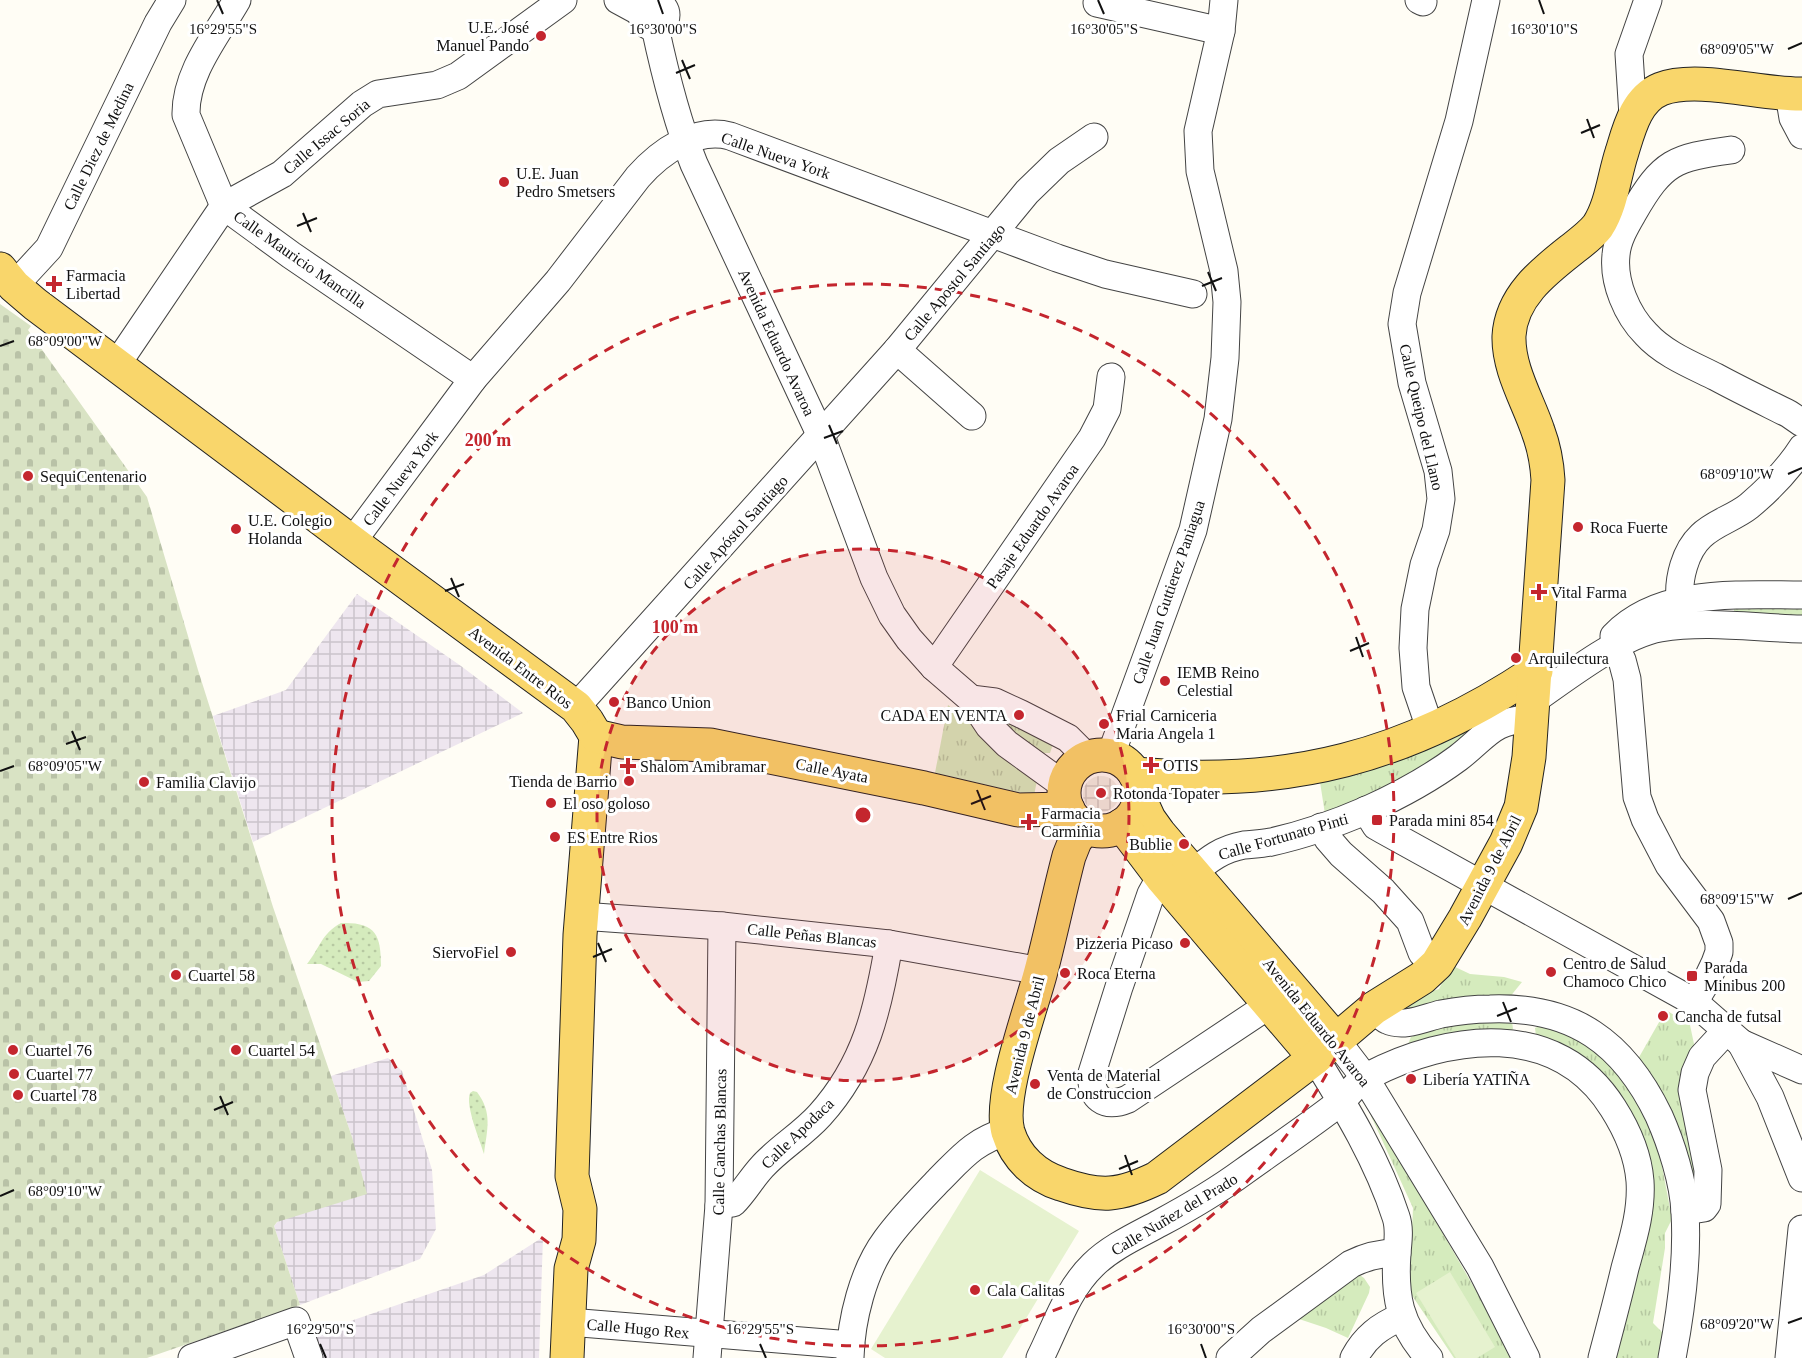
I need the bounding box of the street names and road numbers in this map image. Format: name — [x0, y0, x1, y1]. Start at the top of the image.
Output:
street label: Calle Diez de Medina — [60, 80, 137, 213]
street label: Calle Issac Soria — [280, 95, 373, 177]
street label: Calle Nueva York — [719, 129, 833, 182]
street label: Calle Mauricio Mancilla — [230, 207, 369, 311]
street label: Calle Apostol Santiago — [900, 220, 1009, 345]
street label: Avenida Eduardo Avaroa — [735, 266, 818, 418]
street label: Calle Queipo del Llano — [1395, 342, 1447, 492]
street label: Calle Nueva York — [359, 428, 442, 529]
street label: Pasaje Eduardo Avaroa — [983, 461, 1083, 592]
street label: Calle Apóstol Santiago — [680, 472, 792, 594]
street label: Calle Juan Guttierez Paniagua — [1129, 498, 1209, 687]
street label: Avenida Entre Rios — [466, 623, 576, 712]
street label: Calle Ayata — [794, 755, 870, 787]
street label: Calle Fortunato Pinti — [1216, 810, 1351, 863]
street label: Avenida 9 de Abril — [1454, 812, 1525, 928]
street label: Calle Peñas Blancas — [747, 920, 877, 951]
street label: Avenida Eduardo Avaroa — [1260, 955, 1374, 1090]
street label: Avenida 9 de Abril — [1002, 974, 1048, 1096]
street label: Calle Canchas Blancas — [710, 1069, 729, 1215]
street label: Calle Apodaca — [758, 1095, 838, 1173]
street label: Calle Nuñez del Prado — [1108, 1170, 1241, 1259]
street label: Calle Hugo Rex — [586, 1316, 690, 1342]

